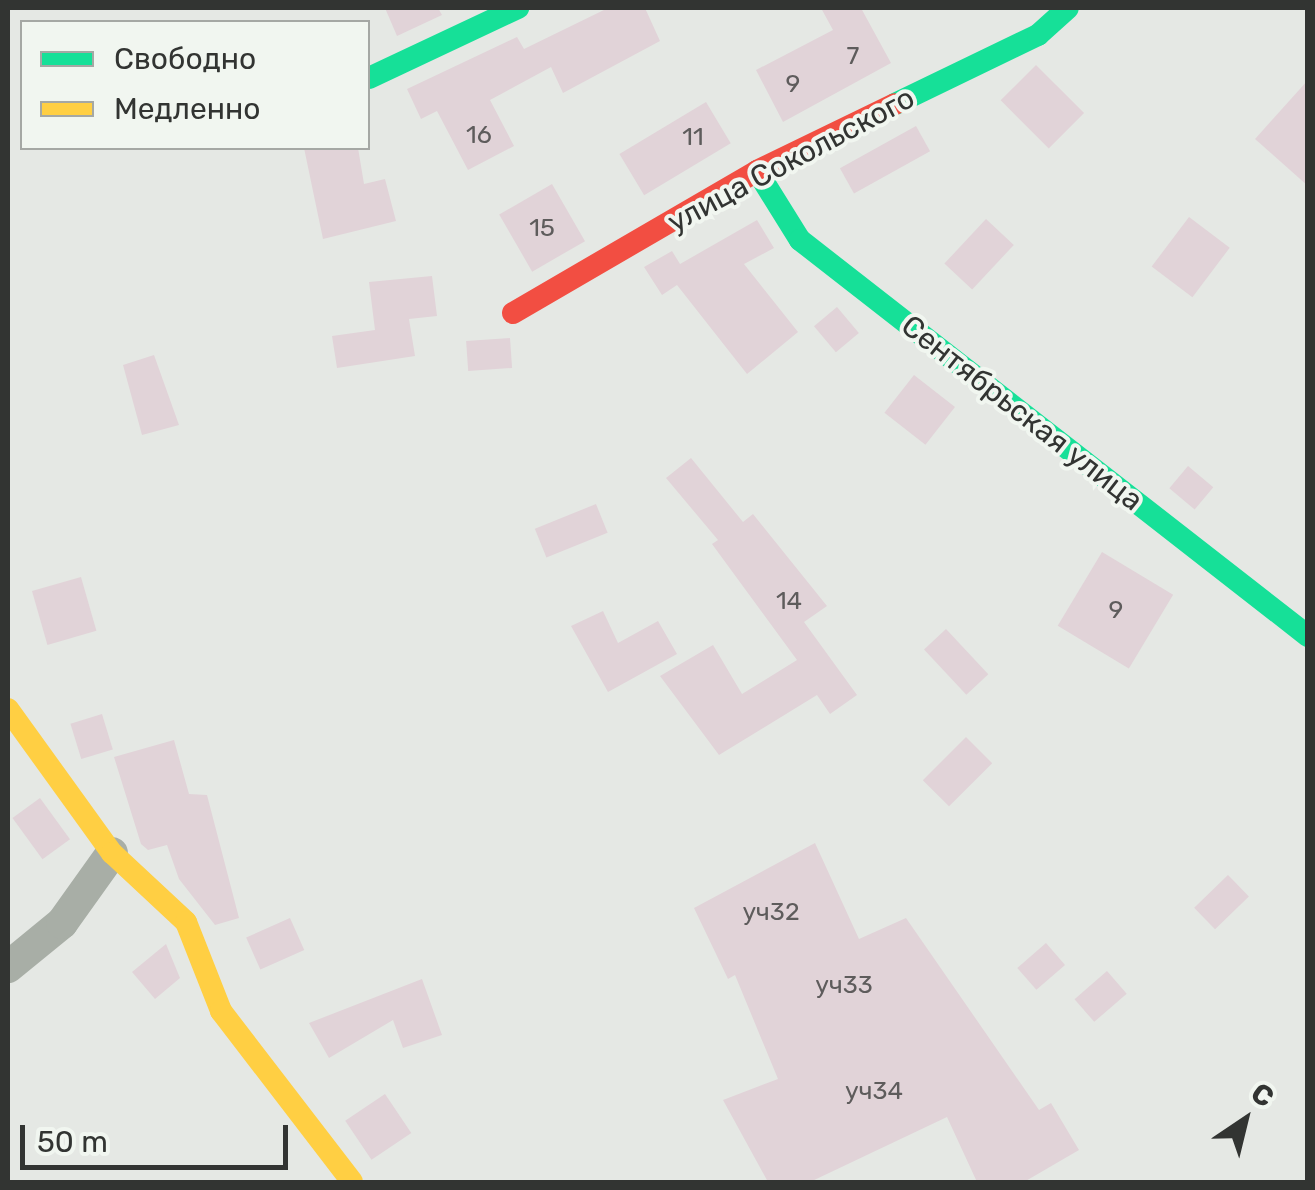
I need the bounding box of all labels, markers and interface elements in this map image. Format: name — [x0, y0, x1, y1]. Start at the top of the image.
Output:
legend — [20, 20, 370, 150]
text: Свободно — [114, 41, 256, 77]
house number: 7 — [847, 41, 859, 71]
house number: 9 — [786, 69, 800, 99]
street label: улица Сокольского — [661, 80, 921, 240]
text: Медленно — [114, 91, 261, 127]
house number: 16 — [466, 120, 492, 150]
house number: 11 — [682, 122, 704, 152]
house number: 15 — [529, 213, 555, 243]
street label: Сентябрьская улица — [894, 308, 1150, 518]
house number: 14 — [776, 586, 802, 616]
house number: 9 — [1109, 595, 1123, 625]
house number: уч32 — [742, 897, 800, 927]
house number: уч33 — [815, 970, 873, 1000]
north arrow — [1195, 1070, 1295, 1170]
house number: уч34 — [845, 1076, 903, 1106]
text: С — [1245, 1076, 1280, 1114]
scale bar — [25, 1105, 292, 1167]
text: 50 m — [37, 1124, 108, 1160]

